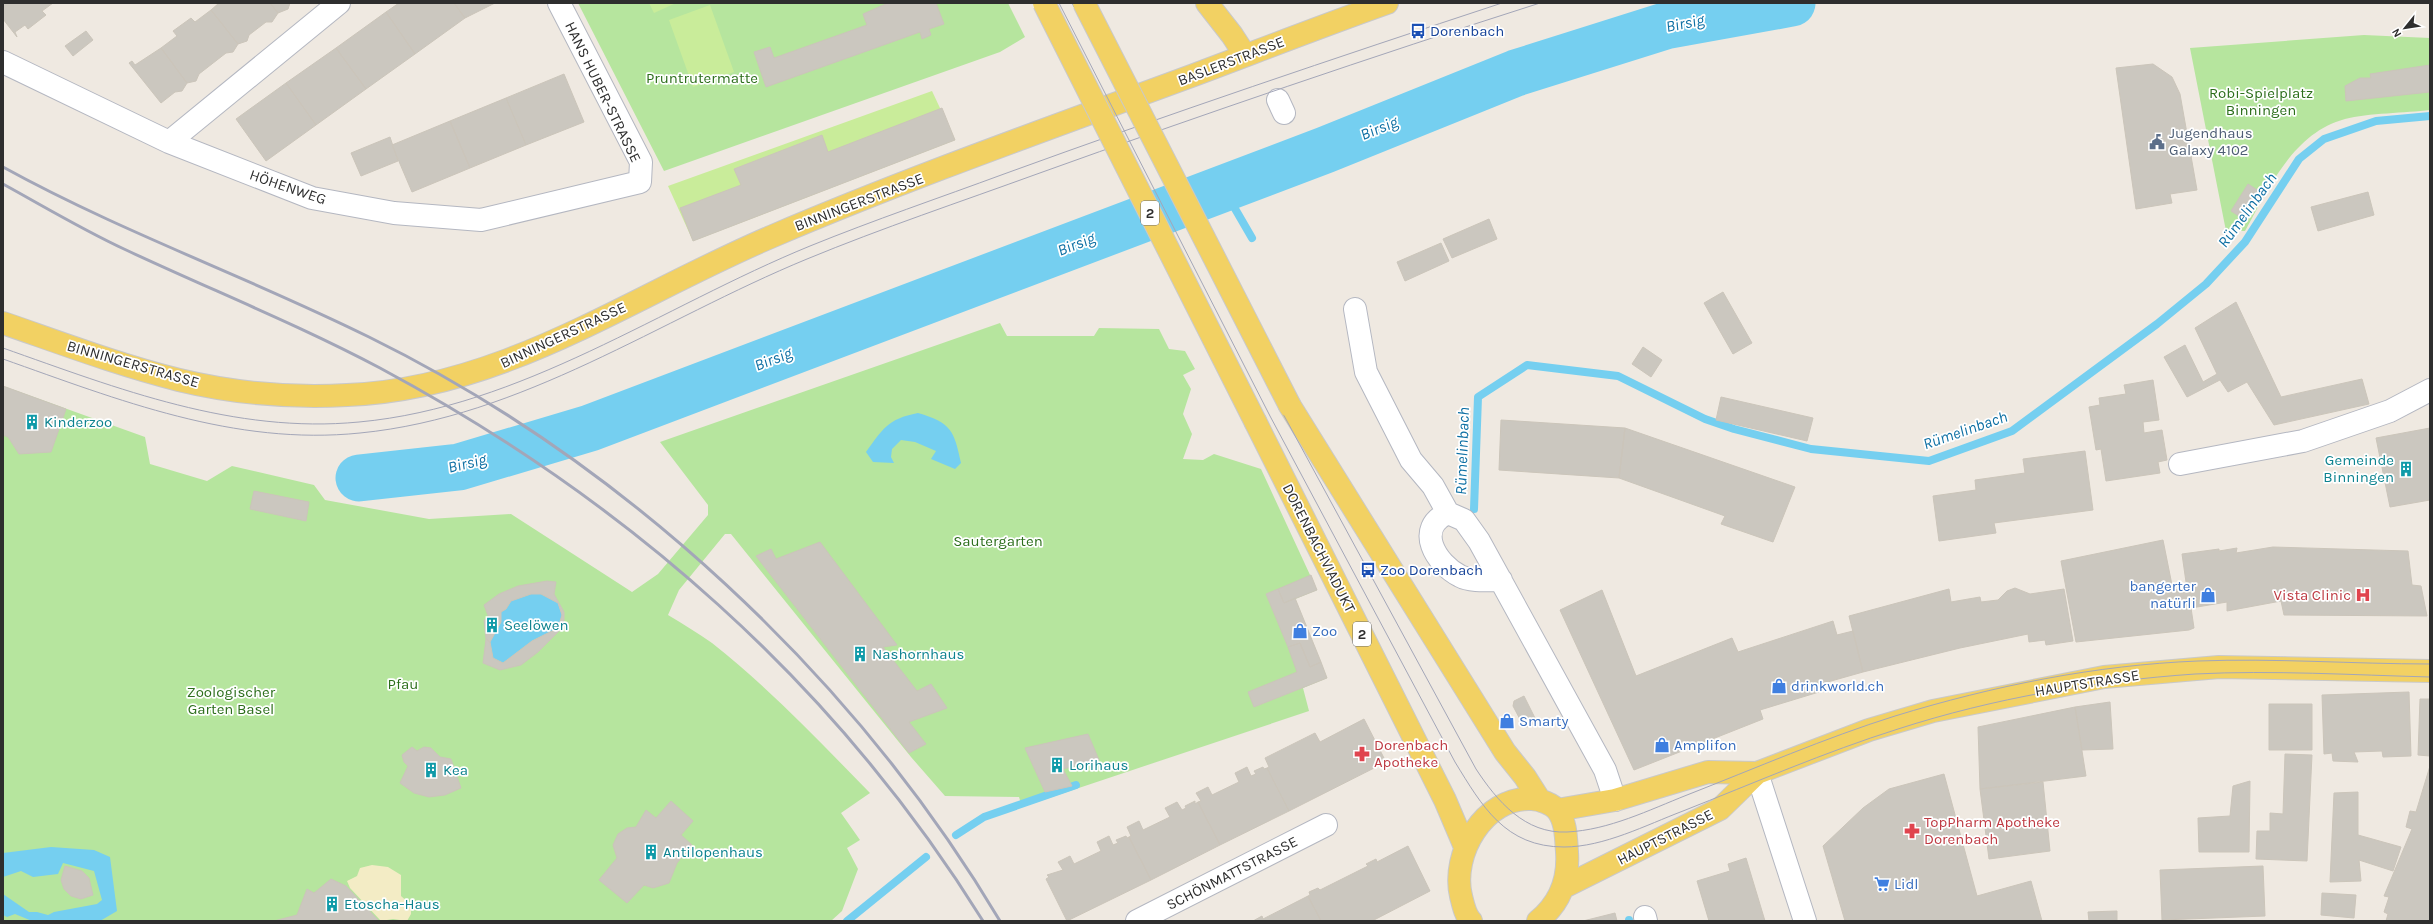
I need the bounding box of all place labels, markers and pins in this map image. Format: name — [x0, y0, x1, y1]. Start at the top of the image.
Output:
bus stop icon: Dorenbach — [1409, 22, 1427, 40]
place label: Dorenbach — [1430, 22, 1504, 40]
place label: Jugendhaus Galaxy 4102 — [2169, 124, 2253, 159]
public building icon: Jugendhaus Galaxy 4102 — [2148, 133, 2166, 151]
building icon: Kinderzoo — [23, 413, 41, 431]
place label: Kinderzoo — [44, 413, 112, 431]
place label: Gemeinde Binningen — [2323, 451, 2394, 486]
building icon: Gemeinde Binningen — [2397, 460, 2415, 478]
bus stop icon: Zoo Dorenbach — [1359, 561, 1377, 579]
place label: Zoo Dorenbach — [1380, 561, 1483, 579]
place label: bangerter natürli — [2129, 577, 2197, 612]
shop icon: bangerter natürli — [2199, 586, 2217, 604]
place label: Vista Clinic — [2274, 586, 2351, 604]
hospital icon: Vista Clinic — [2354, 586, 2372, 604]
building icon: Seelöwen — [483, 616, 501, 634]
place label: Seelöwen — [504, 616, 569, 634]
shop icon: Zoo — [1291, 622, 1309, 640]
place label: Zoo — [1312, 622, 1337, 640]
building icon: Nashornhaus — [851, 645, 869, 663]
place label: Nashornhaus — [872, 645, 964, 663]
shop icon: drinkworld.ch — [1770, 677, 1788, 695]
place label: drinkworld.ch — [1791, 677, 1884, 695]
shop icon: Smarty — [1498, 712, 1516, 730]
place label: Smarty — [1519, 712, 1568, 730]
place label: Dorenbach Apotheke — [1374, 736, 1448, 771]
shop icon: Amplifon — [1653, 736, 1671, 754]
place label: Amplifon — [1674, 736, 1736, 754]
pharmacy icon: Dorenbach Apotheke — [1353, 745, 1371, 763]
building icon: Lorihaus — [1048, 756, 1066, 774]
place label: Lorihaus — [1069, 756, 1128, 774]
building icon: Kea — [422, 761, 440, 779]
place label: Kea — [443, 761, 468, 779]
place label: TopPharm Apotheke Dorenbach — [1924, 813, 2060, 848]
pharmacy icon: TopPharm Apotheke Dorenbach — [1903, 822, 1921, 840]
building icon: Antilopenhaus — [642, 843, 660, 861]
place label: Antilopenhaus — [663, 843, 763, 861]
supermarket icon: Lidl — [1873, 875, 1891, 893]
place label: Lidl — [1894, 875, 1919, 893]
building icon: Etoscha-Haus — [323, 895, 341, 913]
place label: Etoscha-Haus — [344, 895, 440, 913]

